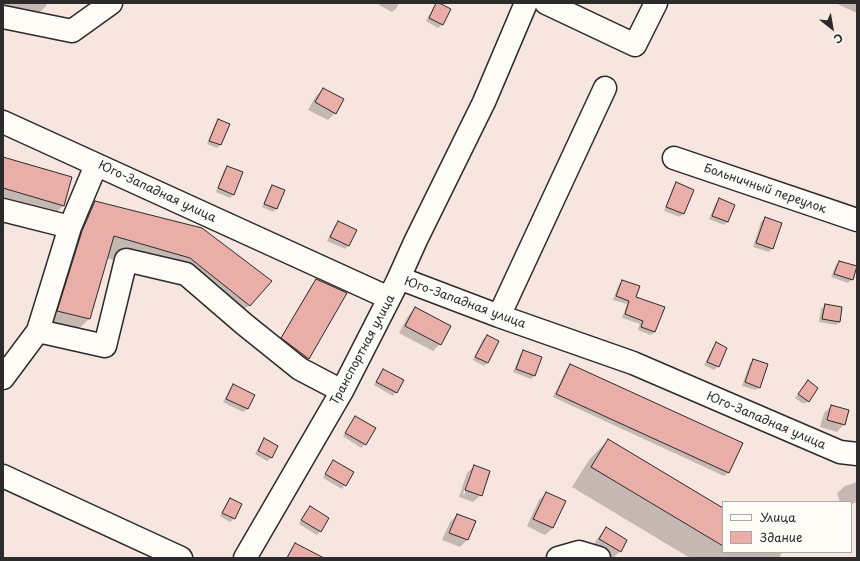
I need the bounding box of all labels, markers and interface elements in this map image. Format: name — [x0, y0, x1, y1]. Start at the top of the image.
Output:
north arrow — [812, 8, 852, 48]
text: С — [831, 29, 846, 48]
street label: Юго-Западная улица — [96, 158, 218, 226]
street label: Больничный переулок — [702, 161, 828, 217]
street label: Юго-Западная улица — [402, 274, 528, 332]
street label: Транспортная улица — [328, 292, 398, 408]
street label: Юго-Западная улица — [704, 389, 828, 453]
legend — [722, 501, 852, 553]
text: Улица — [760, 508, 796, 526]
text: Здание — [760, 528, 802, 546]

